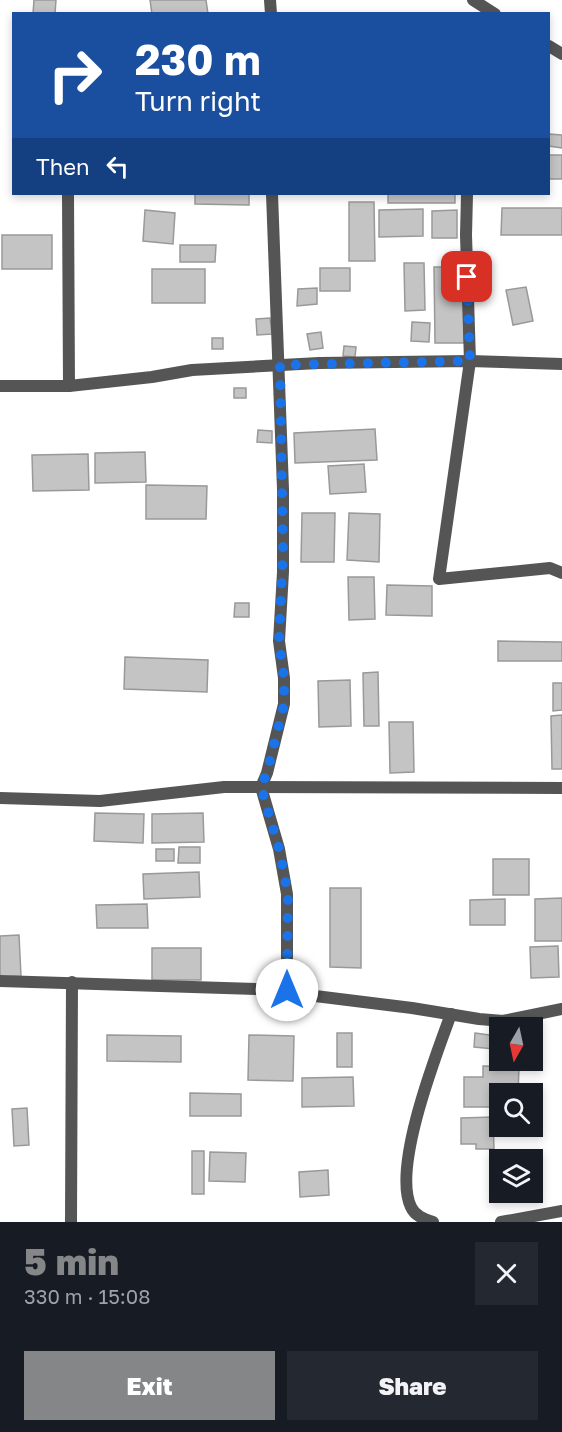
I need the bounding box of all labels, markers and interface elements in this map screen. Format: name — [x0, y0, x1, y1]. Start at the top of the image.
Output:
text: 230 m — [135, 34, 261, 84]
icon: right — [36, 36, 114, 114]
text: Turn right — [135, 85, 261, 117]
icon: left — [101, 150, 134, 183]
text: Then — [36, 153, 89, 180]
pin — [441, 251, 492, 302]
icon: arrive — [450, 260, 483, 293]
position arrow — [255, 958, 319, 1022]
north arrow — [489, 1017, 543, 1071]
map controls — [489, 1017, 543, 1203]
button: search — [489, 1083, 543, 1137]
button: layers — [489, 1149, 543, 1203]
text: 5 min — [24, 1240, 119, 1283]
button: close — [475, 1242, 538, 1305]
text: 330 m · 15:08 — [24, 1284, 150, 1308]
button: Exit — [24, 1351, 275, 1420]
button: Share — [287, 1351, 538, 1420]

